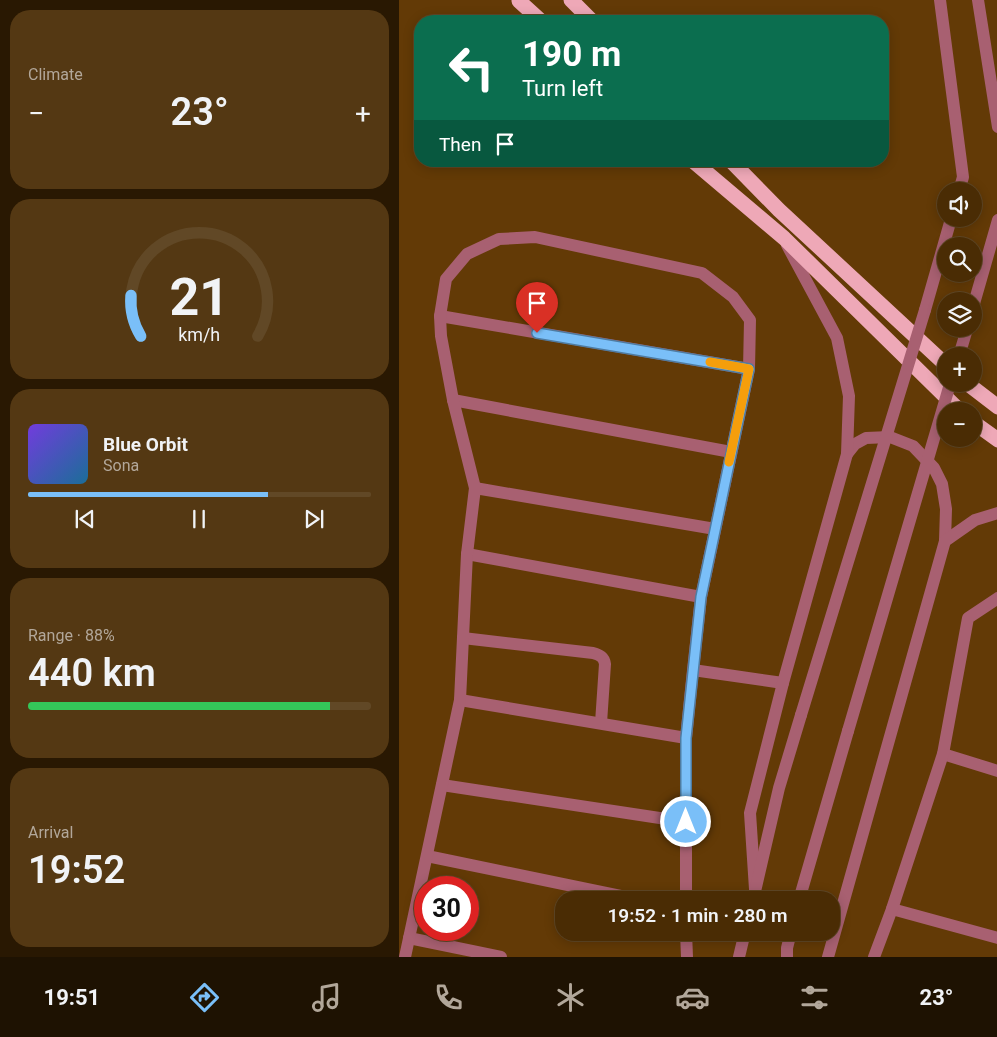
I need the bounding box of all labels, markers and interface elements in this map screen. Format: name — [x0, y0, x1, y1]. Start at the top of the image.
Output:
text: 190 m — [522, 34, 621, 75]
icon: left — [439, 35, 504, 100]
text: Climate — [28, 65, 83, 84]
text: Turn left — [522, 76, 603, 101]
text: 23° — [171, 90, 229, 134]
text: − — [28, 97, 44, 130]
text: + — [355, 97, 371, 130]
icon: arrive — [491, 130, 519, 158]
text: Then — [439, 133, 481, 156]
map controls — [937, 182, 982, 447]
button: sound — [937, 182, 982, 227]
button: search — [937, 237, 982, 282]
text: 21 — [170, 267, 229, 328]
pin — [516, 282, 558, 333]
icon: arrive — [523, 289, 551, 317]
button: layers — [937, 292, 982, 337]
text: km/h — [179, 324, 220, 345]
button: + — [937, 347, 982, 392]
button: − — [937, 402, 982, 447]
text: Blue Orbit — [103, 433, 188, 456]
text: Sona — [103, 456, 139, 475]
icon: previous — [71, 505, 99, 533]
icon: pause — [185, 505, 213, 533]
icon: next — [300, 505, 328, 533]
text: Range · 88% — [28, 626, 115, 645]
text: 440 km — [28, 651, 156, 695]
position arrow — [659, 795, 711, 847]
text: Arrival — [28, 823, 73, 842]
text: 19:52 — [28, 848, 125, 892]
speed limit sign: 30 — [414, 876, 479, 941]
text: 19:52 · 1 min · 280 m — [607, 904, 788, 927]
icon: directions — [187, 980, 222, 1015]
icon: music — [309, 980, 344, 1015]
icon: phone — [431, 980, 466, 1015]
icon: climate — [553, 980, 588, 1015]
icon: car — [675, 980, 710, 1015]
icon: filters — [797, 980, 832, 1015]
text: 19:51 — [44, 985, 100, 1010]
text: 23° — [920, 985, 953, 1010]

